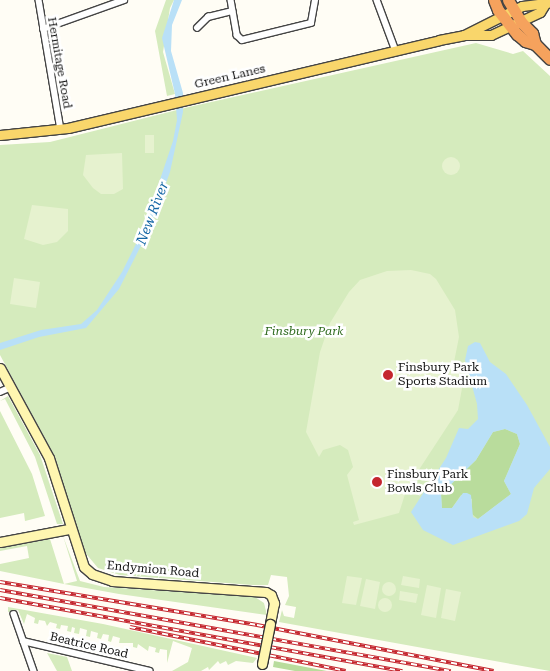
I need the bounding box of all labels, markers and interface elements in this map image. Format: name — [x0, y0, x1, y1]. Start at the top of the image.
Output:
street label: Hermitage Road — [44, 16, 74, 110]
street label: Green Lanes — [193, 62, 267, 92]
water label: New River — [132, 179, 172, 247]
park label: Finsbury Park — [264, 325, 344, 339]
place label: Finsbury Park Sports Stadium — [398, 361, 487, 389]
marker: Finsbury Park Sports Stadium — [382, 369, 394, 381]
place label: Finsbury Park Bowls Club — [387, 468, 468, 496]
marker: Finsbury Park Bowls Club — [371, 476, 383, 488]
street label: Endymion Road — [106, 559, 200, 581]
street label: Beatrice Road — [48, 630, 130, 662]

